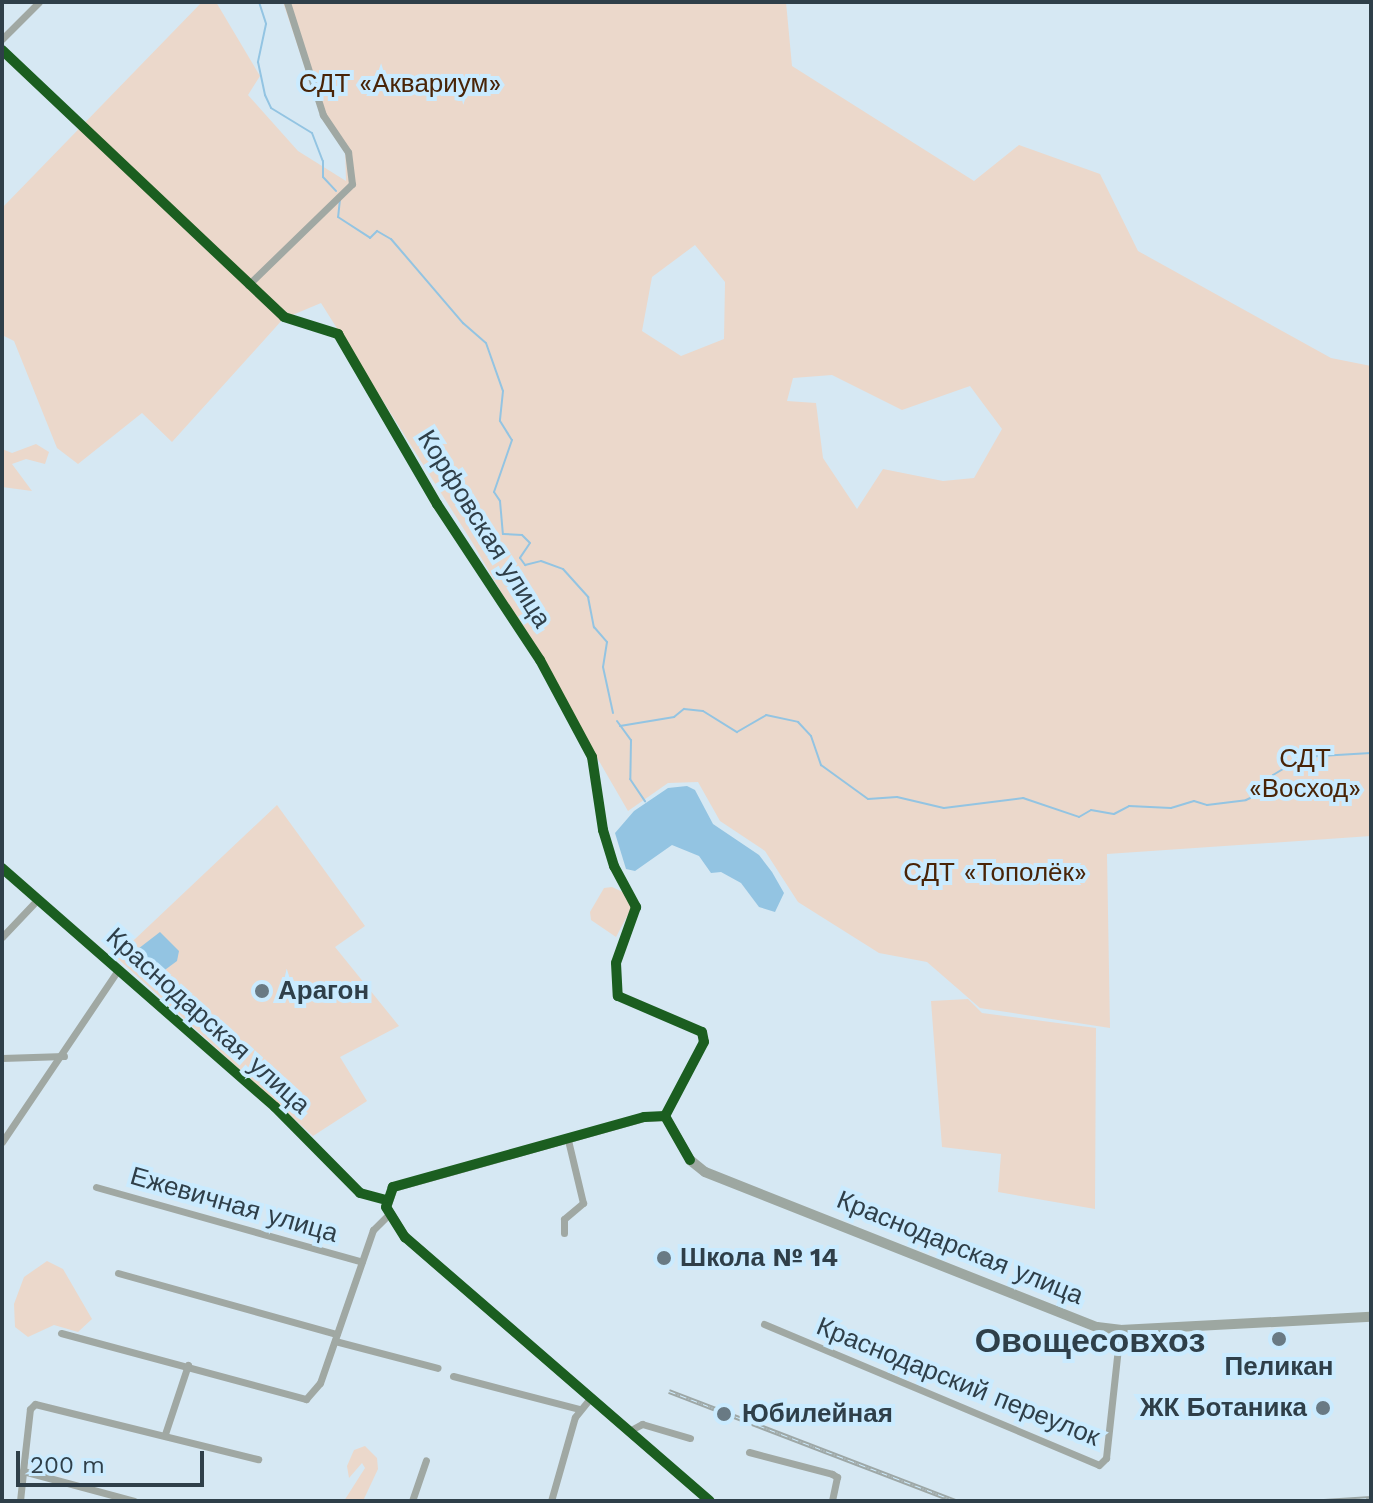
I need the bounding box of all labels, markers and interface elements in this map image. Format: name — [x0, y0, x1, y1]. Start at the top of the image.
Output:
park label: СДТ «Аквариум» — [299, 68, 501, 100]
street label: Корфовская улица — [411, 424, 557, 634]
park label: СДТ «Восход» — [1249, 743, 1361, 804]
park label: СДТ «Тополёк» — [903, 857, 1087, 889]
street label: Краснодарская улица — [100, 921, 316, 1121]
place label: Арагон — [278, 975, 369, 1007]
marker: Арагон — [253, 982, 271, 1000]
street label: Ежевичная улица — [127, 1160, 341, 1250]
street label: Краснодарская улица — [832, 1184, 1088, 1312]
place label: Школа № 14 — [680, 1242, 838, 1274]
marker: Школа № 14 — [655, 1249, 673, 1267]
street label: Краснодарский переулок — [812, 1311, 1104, 1453]
district label: Овощесовхоз — [975, 1321, 1205, 1361]
marker: Пеликан — [1270, 1330, 1288, 1348]
place label: Пеликан — [1225, 1351, 1333, 1383]
place label: ЖК Ботаника — [1140, 1392, 1307, 1424]
place label: Юбилейная — [742, 1398, 893, 1430]
marker: ЖК Ботаника — [1314, 1399, 1332, 1417]
marker: Юбилейная — [713, 1403, 735, 1425]
scale bar — [20, 1435, 208, 1485]
text: 200 m — [30, 1451, 105, 1479]

